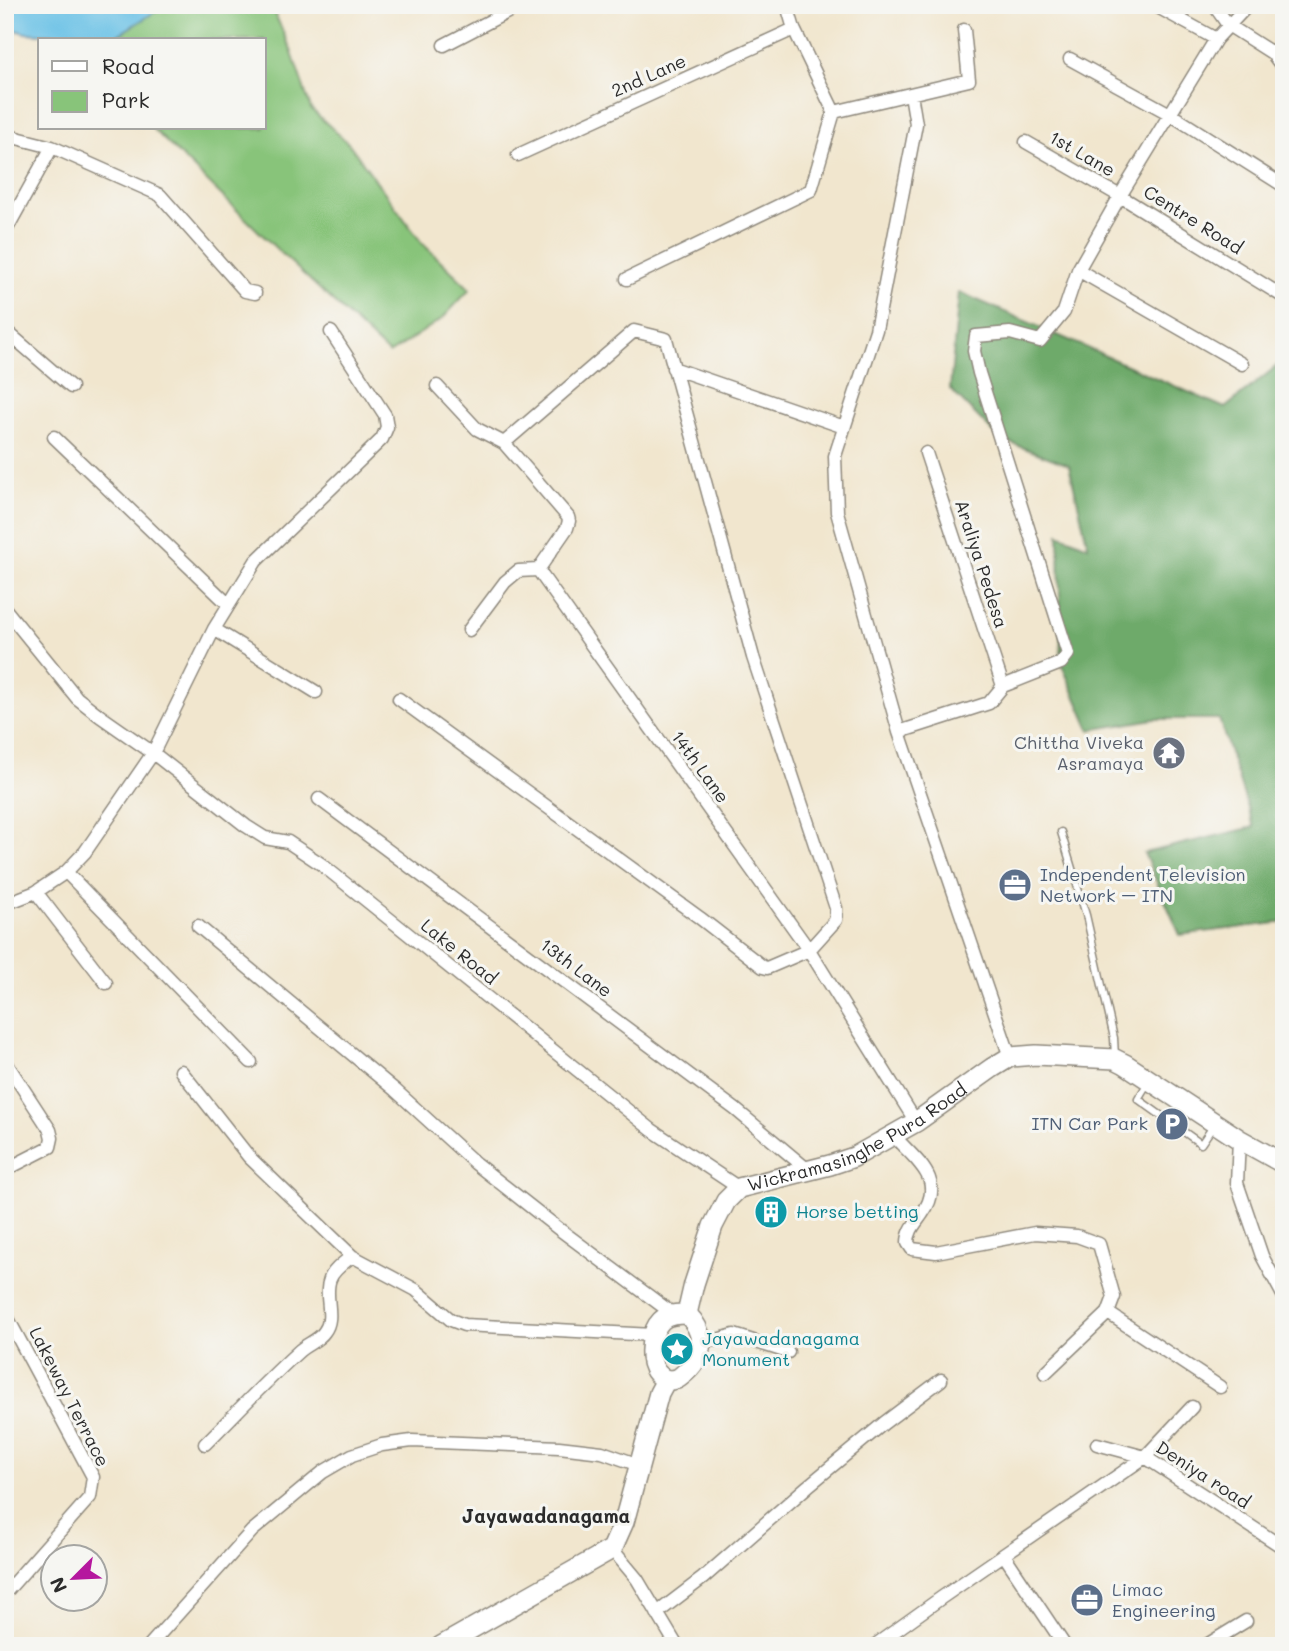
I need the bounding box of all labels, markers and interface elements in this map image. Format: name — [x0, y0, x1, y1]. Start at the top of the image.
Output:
legend — [38, 38, 266, 130]
street label: 2nd Lane — [608, 48, 690, 102]
text: Road — [102, 52, 154, 79]
text: Park — [102, 86, 150, 113]
street label: 1st Lane — [1045, 125, 1120, 182]
street label: Centre Road — [1139, 179, 1248, 259]
street label: Araliya Pedesa — [950, 496, 1014, 631]
street label: 14th Lane — [666, 725, 735, 808]
place label: Chittha Viveka Asramaya — [1014, 730, 1144, 775]
temple icon: Chittha Viveka Asramaya — [1150, 734, 1188, 772]
place label: Independent Television Network – ITN — [1040, 862, 1246, 907]
office icon: Independent Television Network – ITN — [996, 866, 1034, 904]
street label: Lake Road — [416, 913, 503, 989]
street label: 13th Lane — [536, 932, 617, 1002]
street label: Wickramasinghe Pura Road — [745, 1077, 971, 1196]
parking icon: ITN Car Park — [1153, 1105, 1191, 1143]
place label: ITN Car Park — [1031, 1111, 1148, 1135]
building icon: Horse betting — [752, 1193, 790, 1231]
place label: Horse betting — [796, 1199, 919, 1223]
street label: Lakeway Terrace — [24, 1323, 116, 1471]
place label: Jayawadanagama Monument — [702, 1326, 860, 1371]
place icon: Jayawadanagama Monument — [658, 1330, 696, 1368]
street label: Deniya road — [1152, 1435, 1255, 1514]
district label: Jayawadanagama — [462, 1503, 630, 1528]
north arrow — [38, 1542, 108, 1612]
text: N — [44, 1573, 72, 1597]
place label: Limac Engineering — [1112, 1577, 1215, 1622]
office icon: Limac Engineering — [1068, 1581, 1106, 1619]

